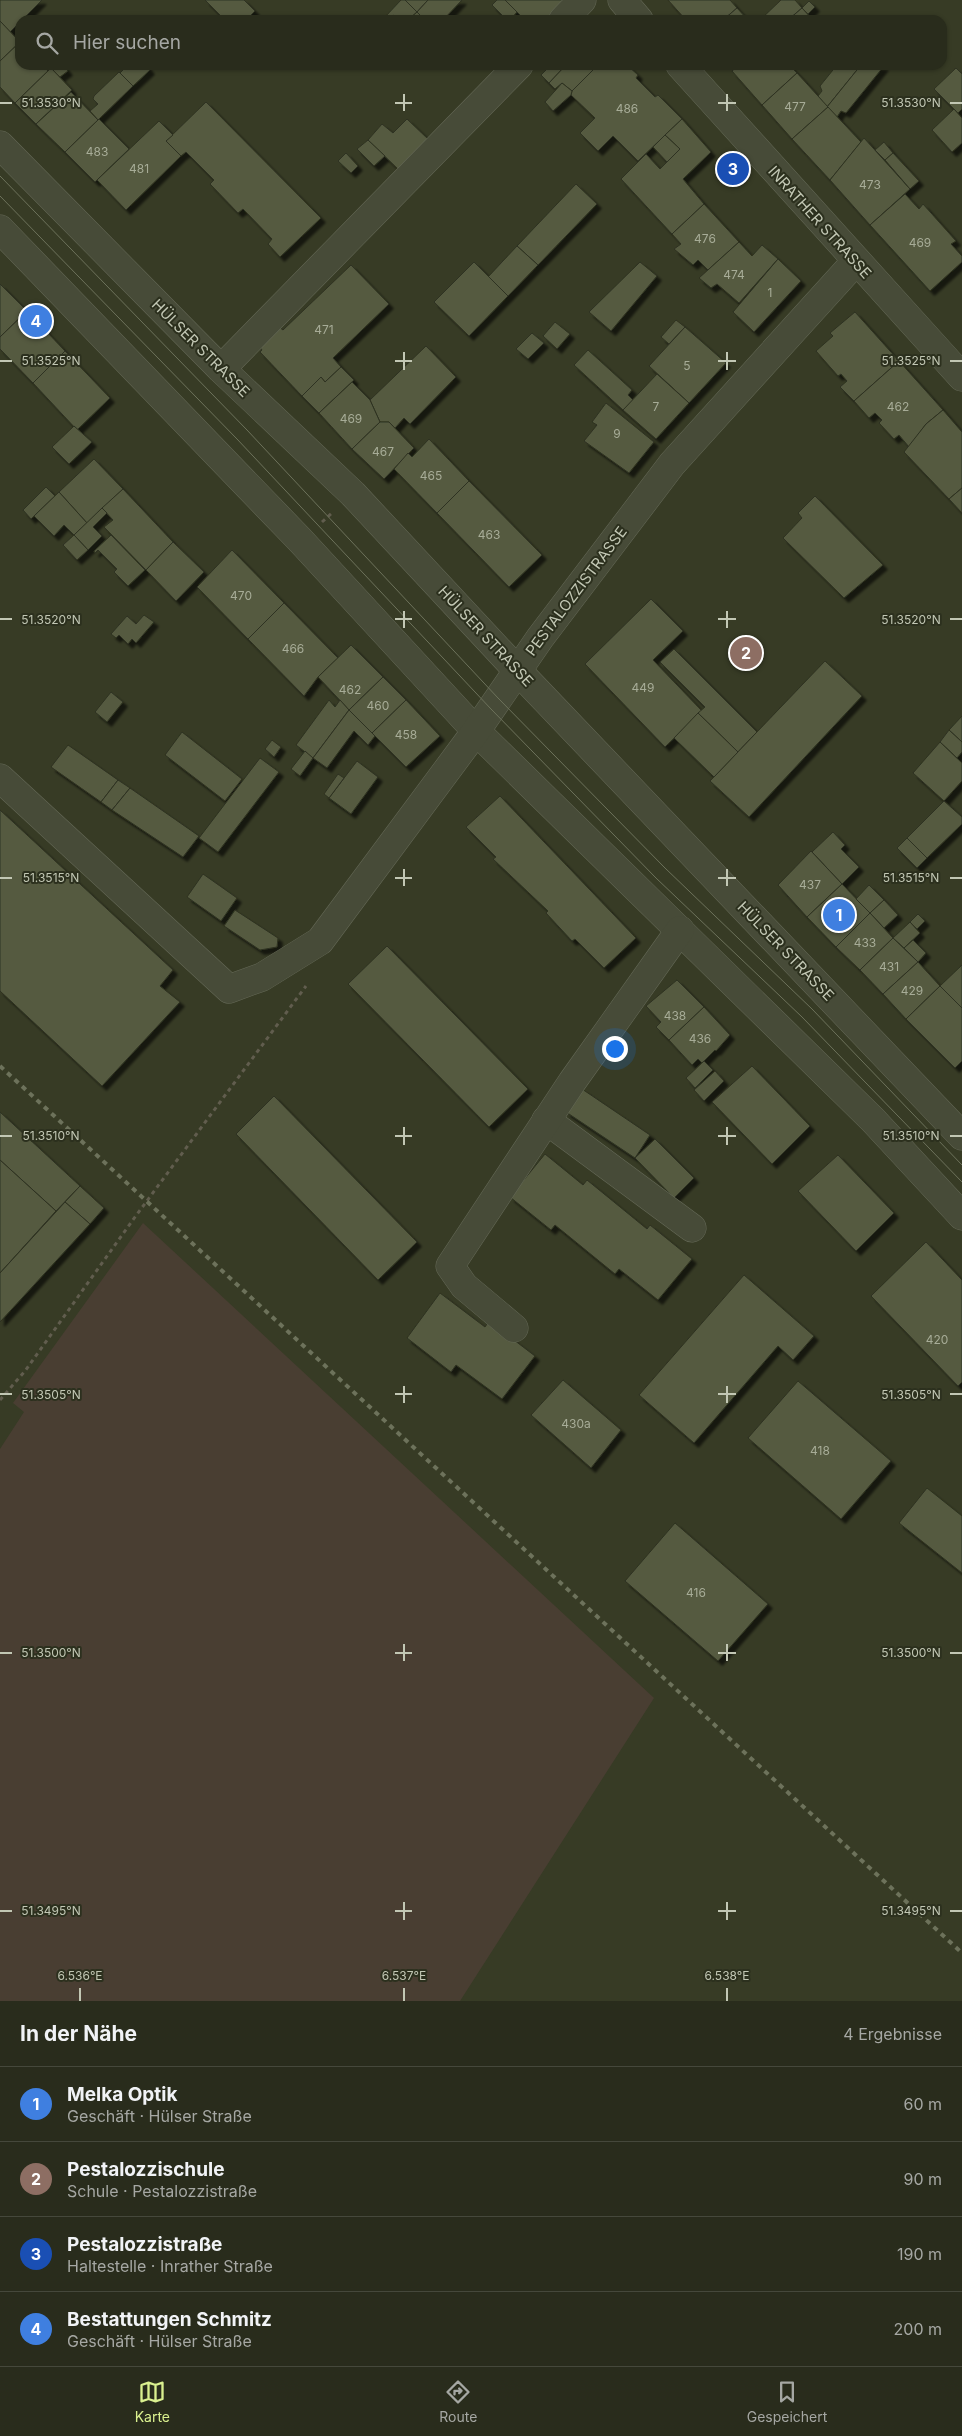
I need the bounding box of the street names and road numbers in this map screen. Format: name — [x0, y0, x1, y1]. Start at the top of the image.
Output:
street label: INRATHER STRASSE — [764, 162, 876, 282]
street label: HÜLSER STRASSE — [148, 295, 254, 401]
street label: PESTALOZZISTRASSE — [521, 523, 631, 659]
street label: HÜLSER STRASSE — [434, 582, 538, 690]
street label: HÜLSER STRASSE — [734, 897, 838, 1005]

